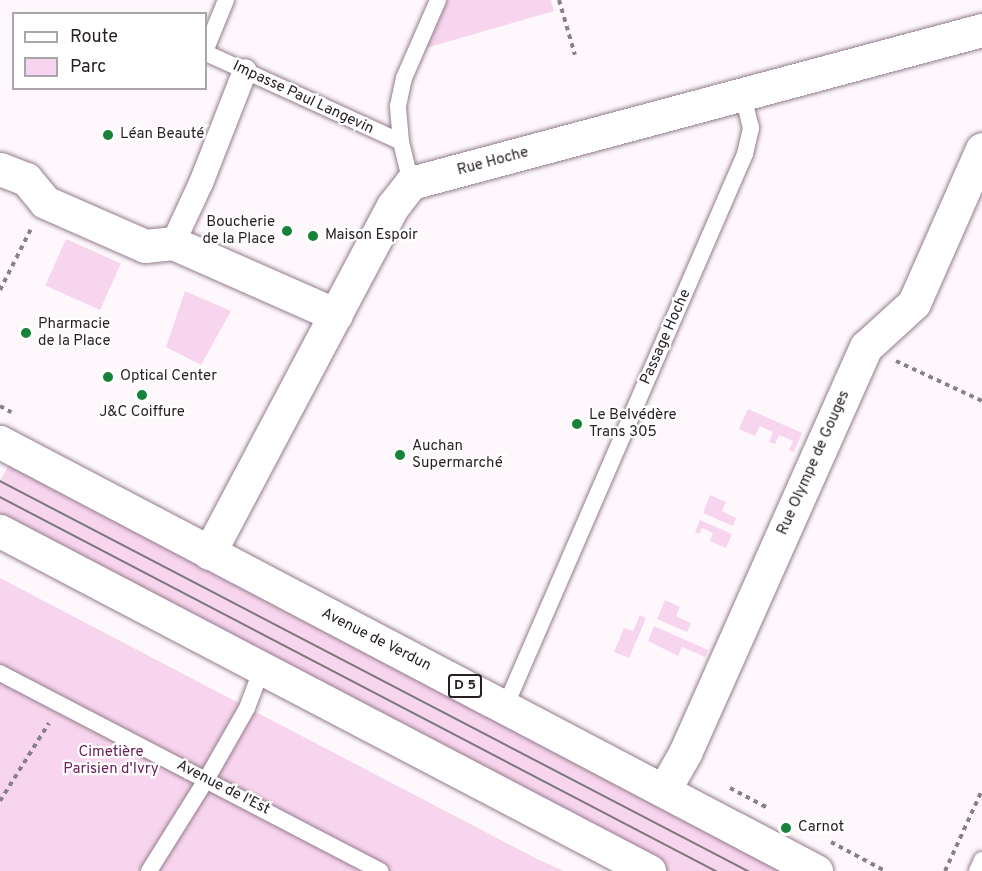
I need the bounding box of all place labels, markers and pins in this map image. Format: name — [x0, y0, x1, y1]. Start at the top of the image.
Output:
place label: Léan Beauté — [120, 126, 204, 144]
marker: Léan Beauté — [101, 128, 115, 142]
place label: Boucherie de la Place — [202, 213, 275, 248]
marker: Boucherie de la Place — [280, 224, 294, 238]
place label: Maison Espoir — [325, 227, 418, 245]
marker: Maison Espoir — [306, 229, 320, 243]
place label: Pharmacie de la Place — [38, 315, 111, 350]
marker: Pharmacie de la Place — [19, 326, 33, 340]
place label: Optical Center — [120, 368, 217, 386]
marker: Optical Center — [101, 370, 115, 384]
marker: J&C Coiffure — [135, 388, 149, 402]
place label: J&C Coiffure — [99, 404, 185, 422]
place label: Le Belvédère Trans 305 — [589, 406, 677, 441]
marker: Le Belvédère Trans 305 — [570, 417, 584, 431]
place label: Auchan Supermarché — [412, 437, 503, 472]
marker: Auchan Supermarché — [393, 448, 407, 462]
place label: Carnot — [798, 819, 844, 837]
marker: Carnot — [779, 821, 793, 835]

